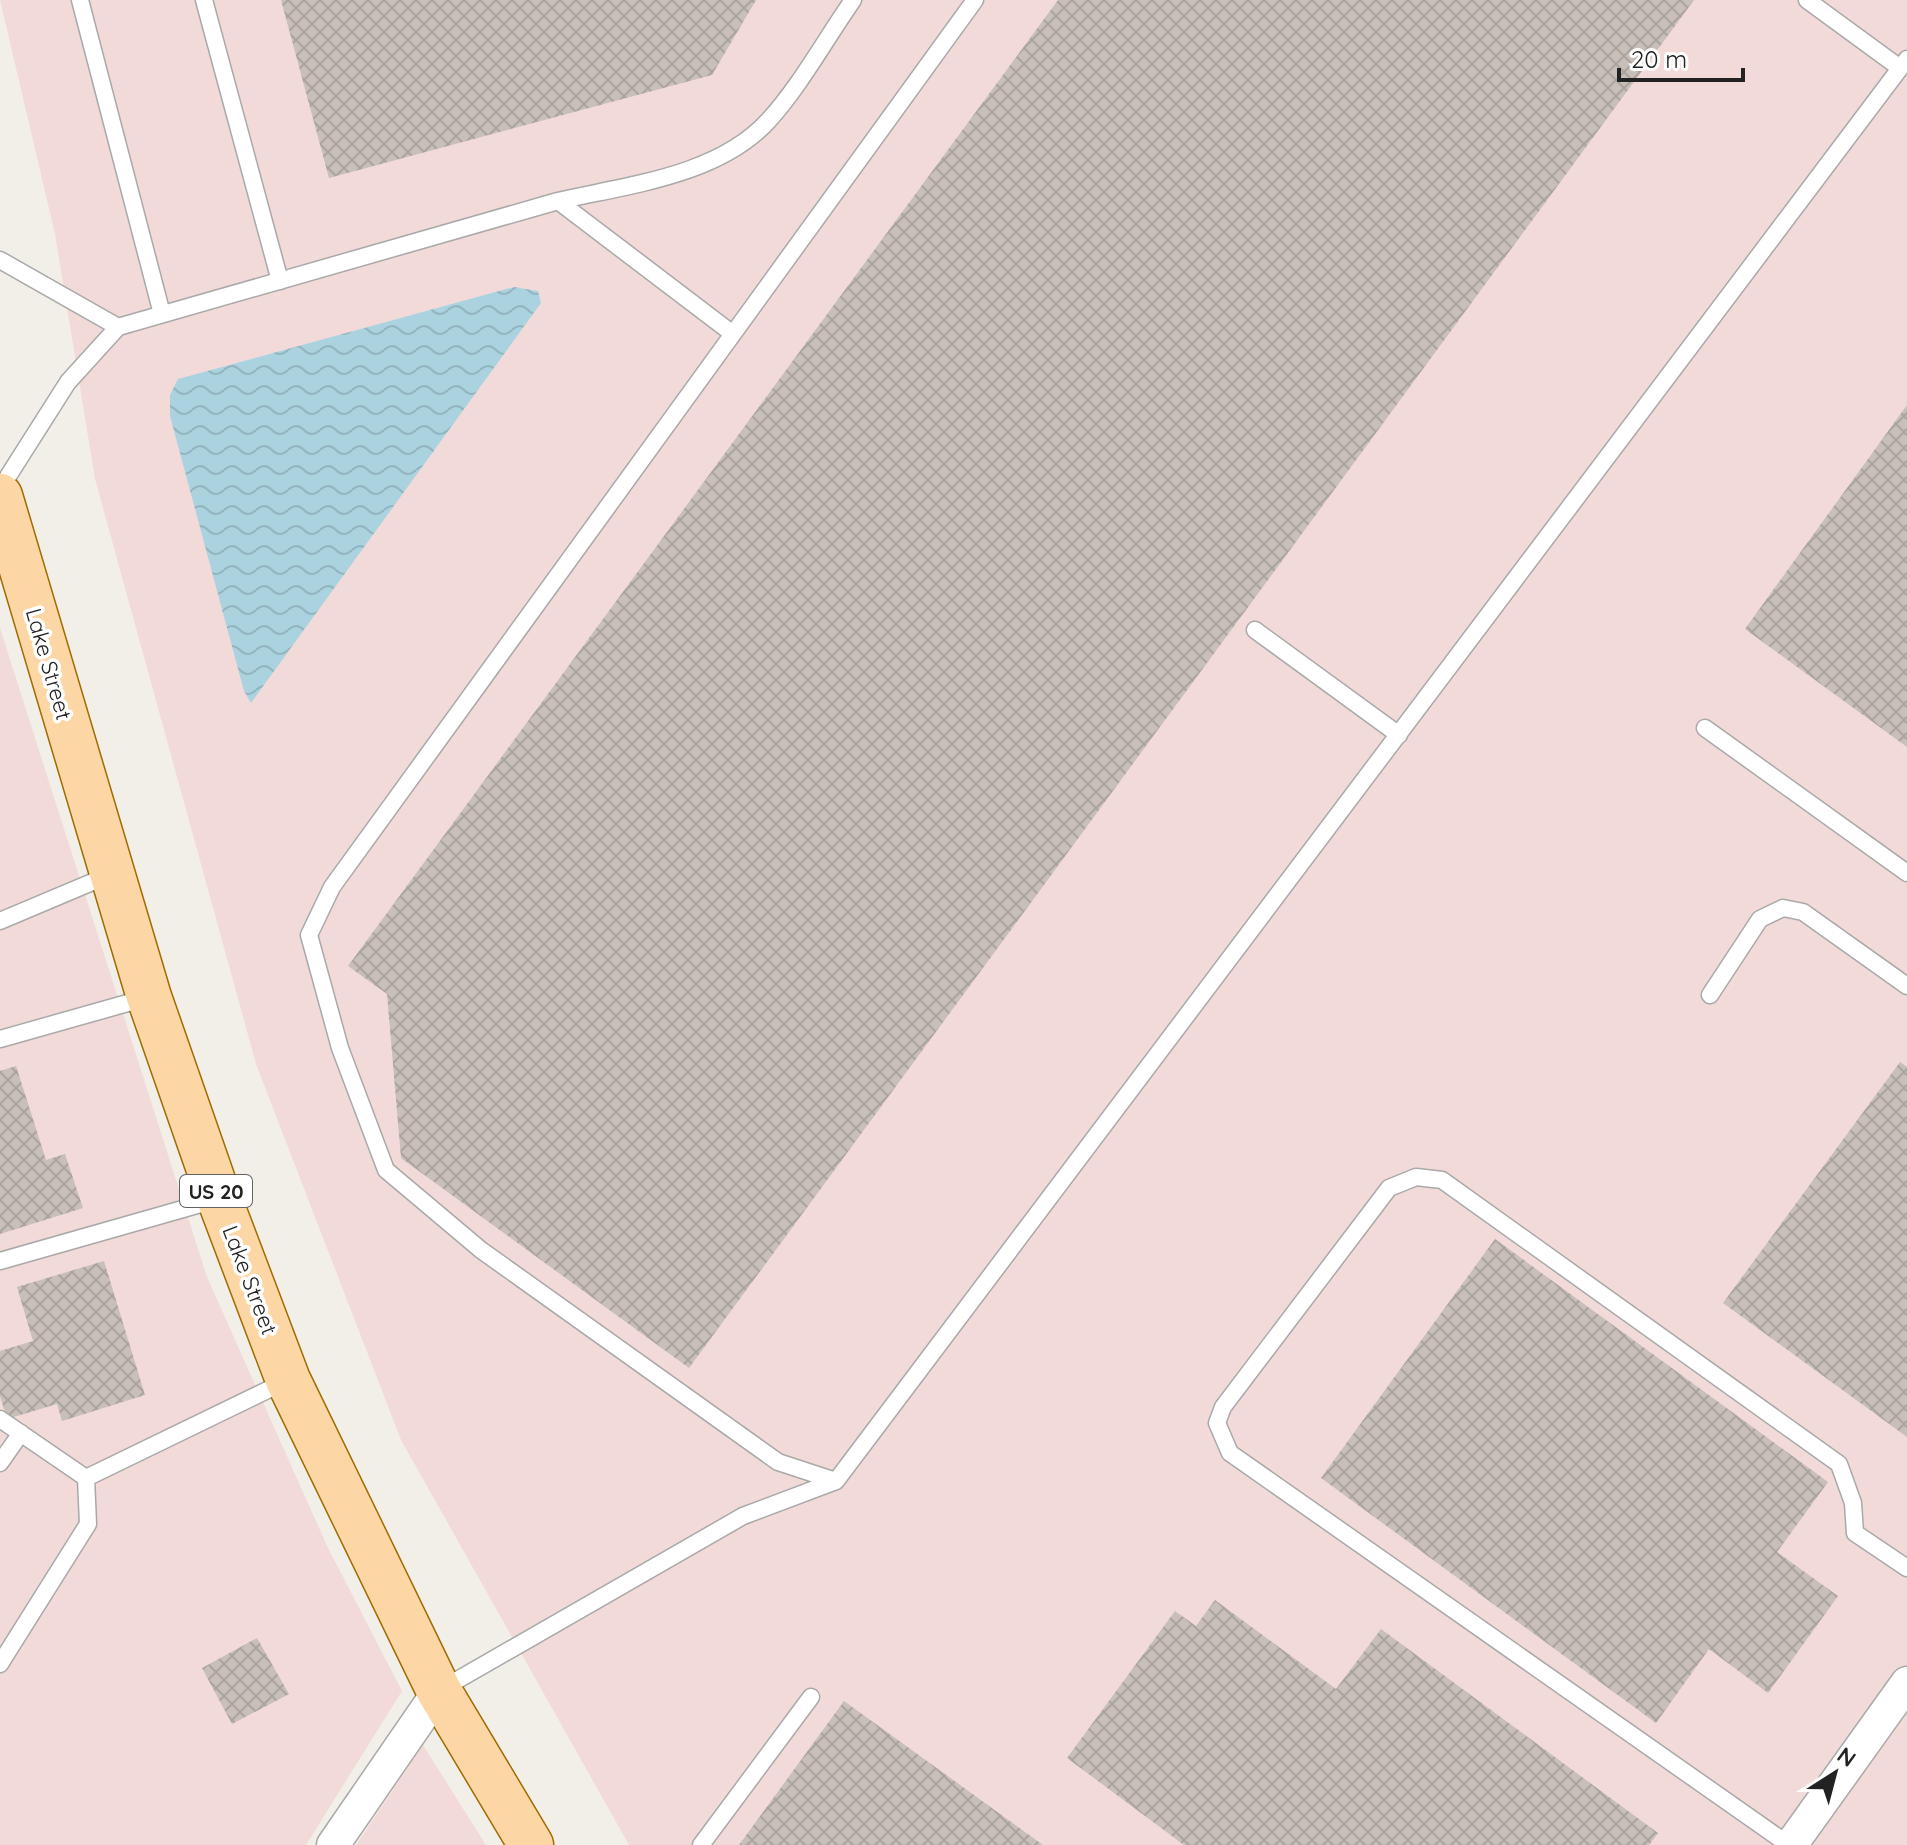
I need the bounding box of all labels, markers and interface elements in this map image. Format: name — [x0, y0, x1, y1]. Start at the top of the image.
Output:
scale bar — [1619, 32, 1743, 82]
text: 20 m — [1631, 44, 1687, 74]
street label: Lake Street — [20, 605, 78, 723]
road number: US 20 — [180, 1175, 252, 1207]
street label: Lake Street — [216, 1221, 284, 1339]
north arrow — [1795, 1733, 1875, 1813]
text: N — [1832, 1741, 1862, 1773]

